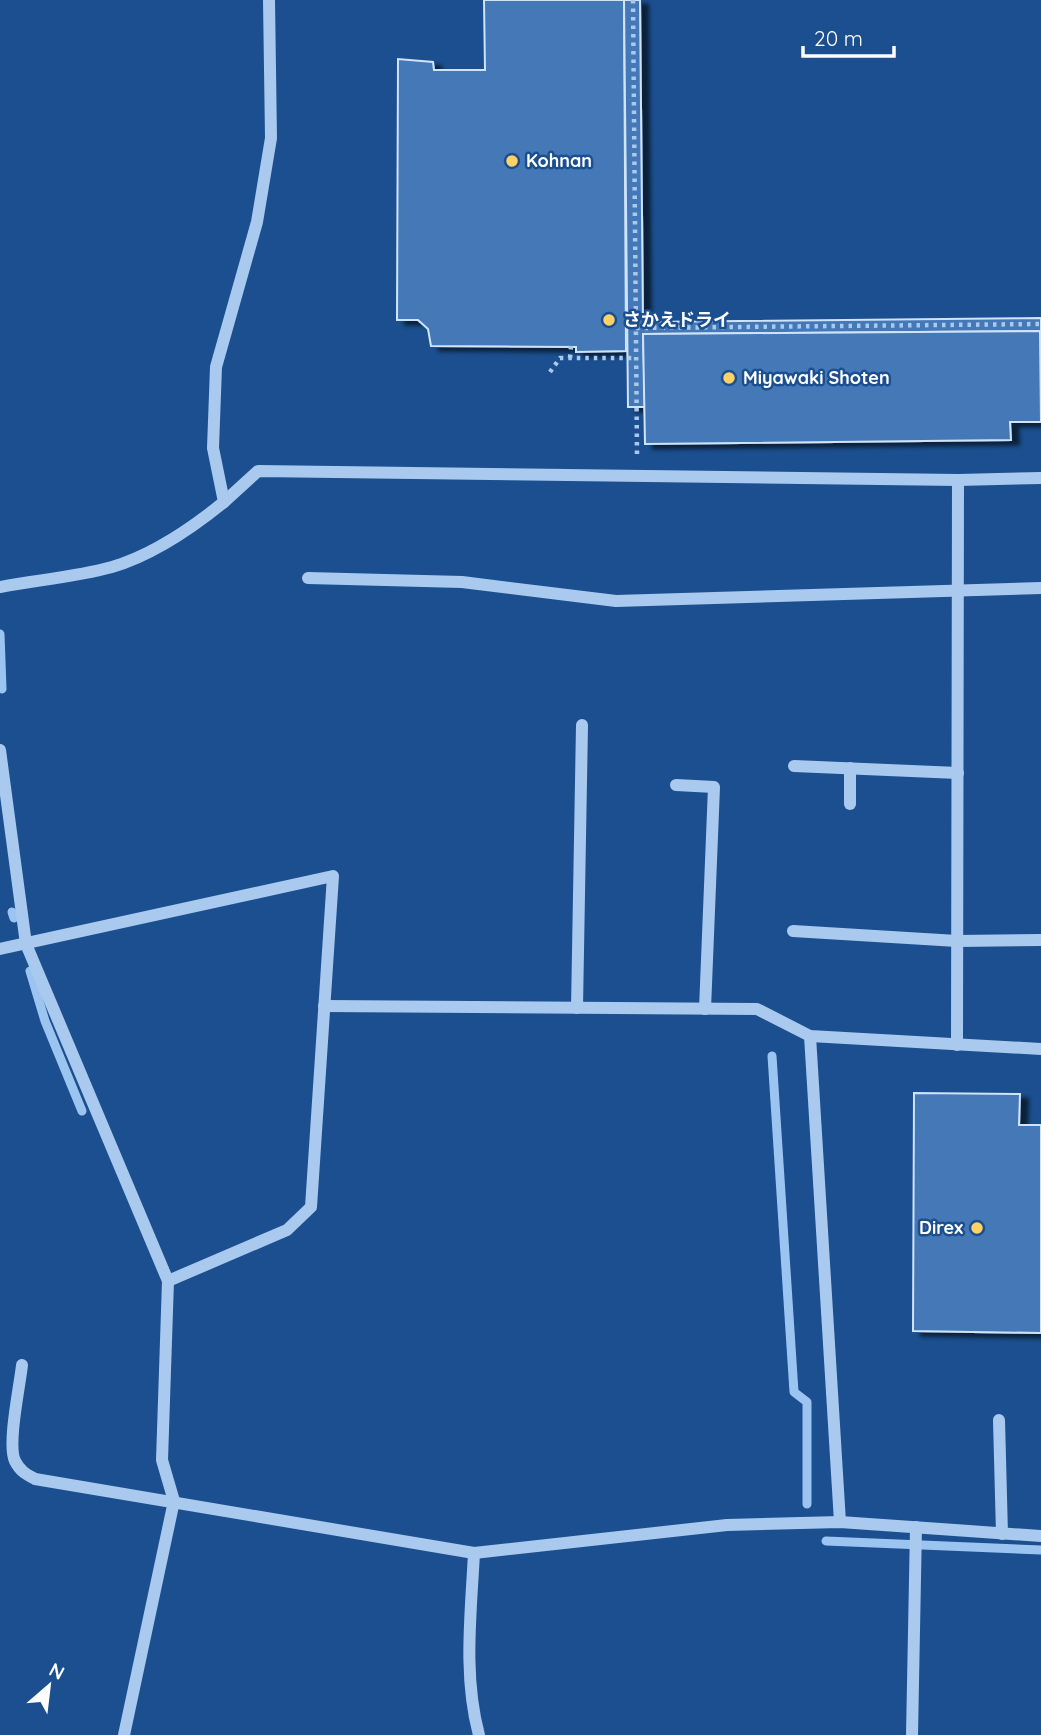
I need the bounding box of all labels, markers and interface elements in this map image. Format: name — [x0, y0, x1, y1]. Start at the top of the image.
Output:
scale bar — [803, 14, 894, 58]
text: 20 m — [814, 25, 863, 51]
place label: Kohnan — [526, 149, 592, 172]
marker: Kohnan — [504, 153, 520, 169]
place label: さかえドライ — [623, 308, 731, 331]
marker: さかえドライ — [601, 312, 617, 328]
place label: Miyawaki Shoten — [743, 366, 890, 389]
marker: Miyawaki Shoten — [721, 370, 737, 386]
place label: Direx — [919, 1216, 963, 1239]
marker: Direx — [969, 1220, 985, 1236]
north arrow — [14, 1651, 84, 1721]
text: N — [45, 1657, 69, 1685]

